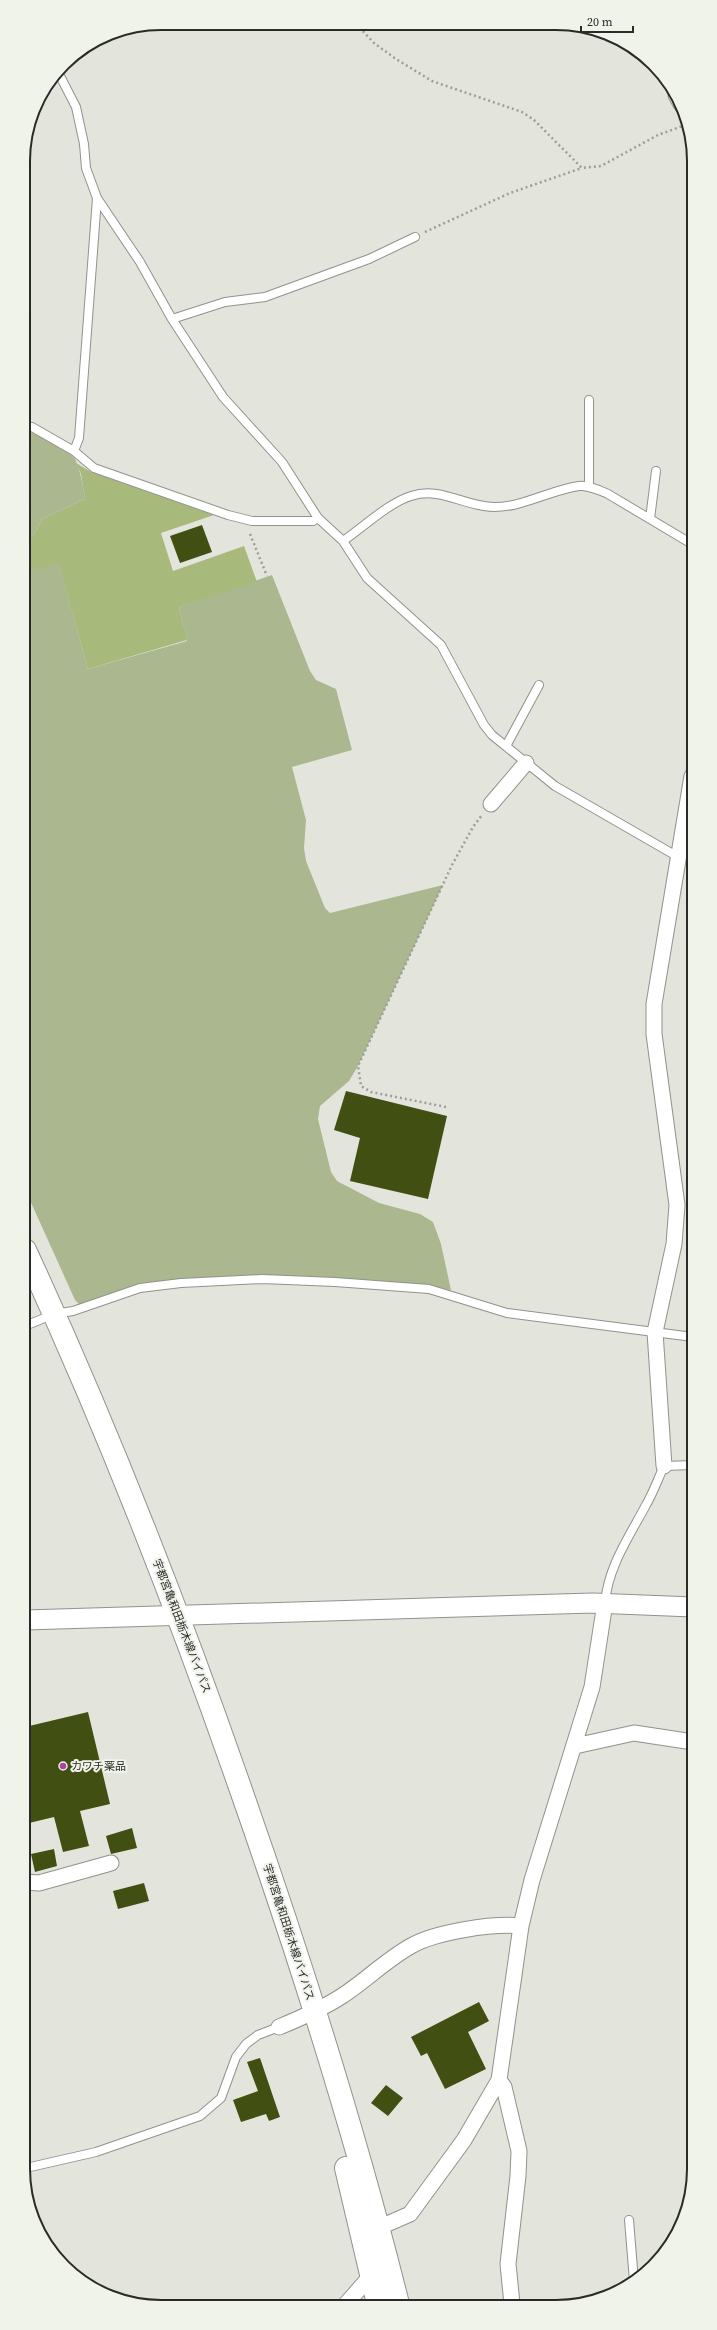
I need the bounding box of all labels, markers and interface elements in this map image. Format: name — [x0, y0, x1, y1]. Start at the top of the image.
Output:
scale bar — [581, 8, 633, 34]
text: 20 m — [587, 14, 613, 30]
street label: 宇都宮亀和田栃木線バイパス — [149, 1557, 214, 1696]
place label: カワチ薬品 — [71, 1759, 126, 1774]
marker: カワチ薬品 — [58, 1761, 68, 1771]
street label: 宇都宮亀和田栃木線バイパス — [259, 1862, 318, 2002]

